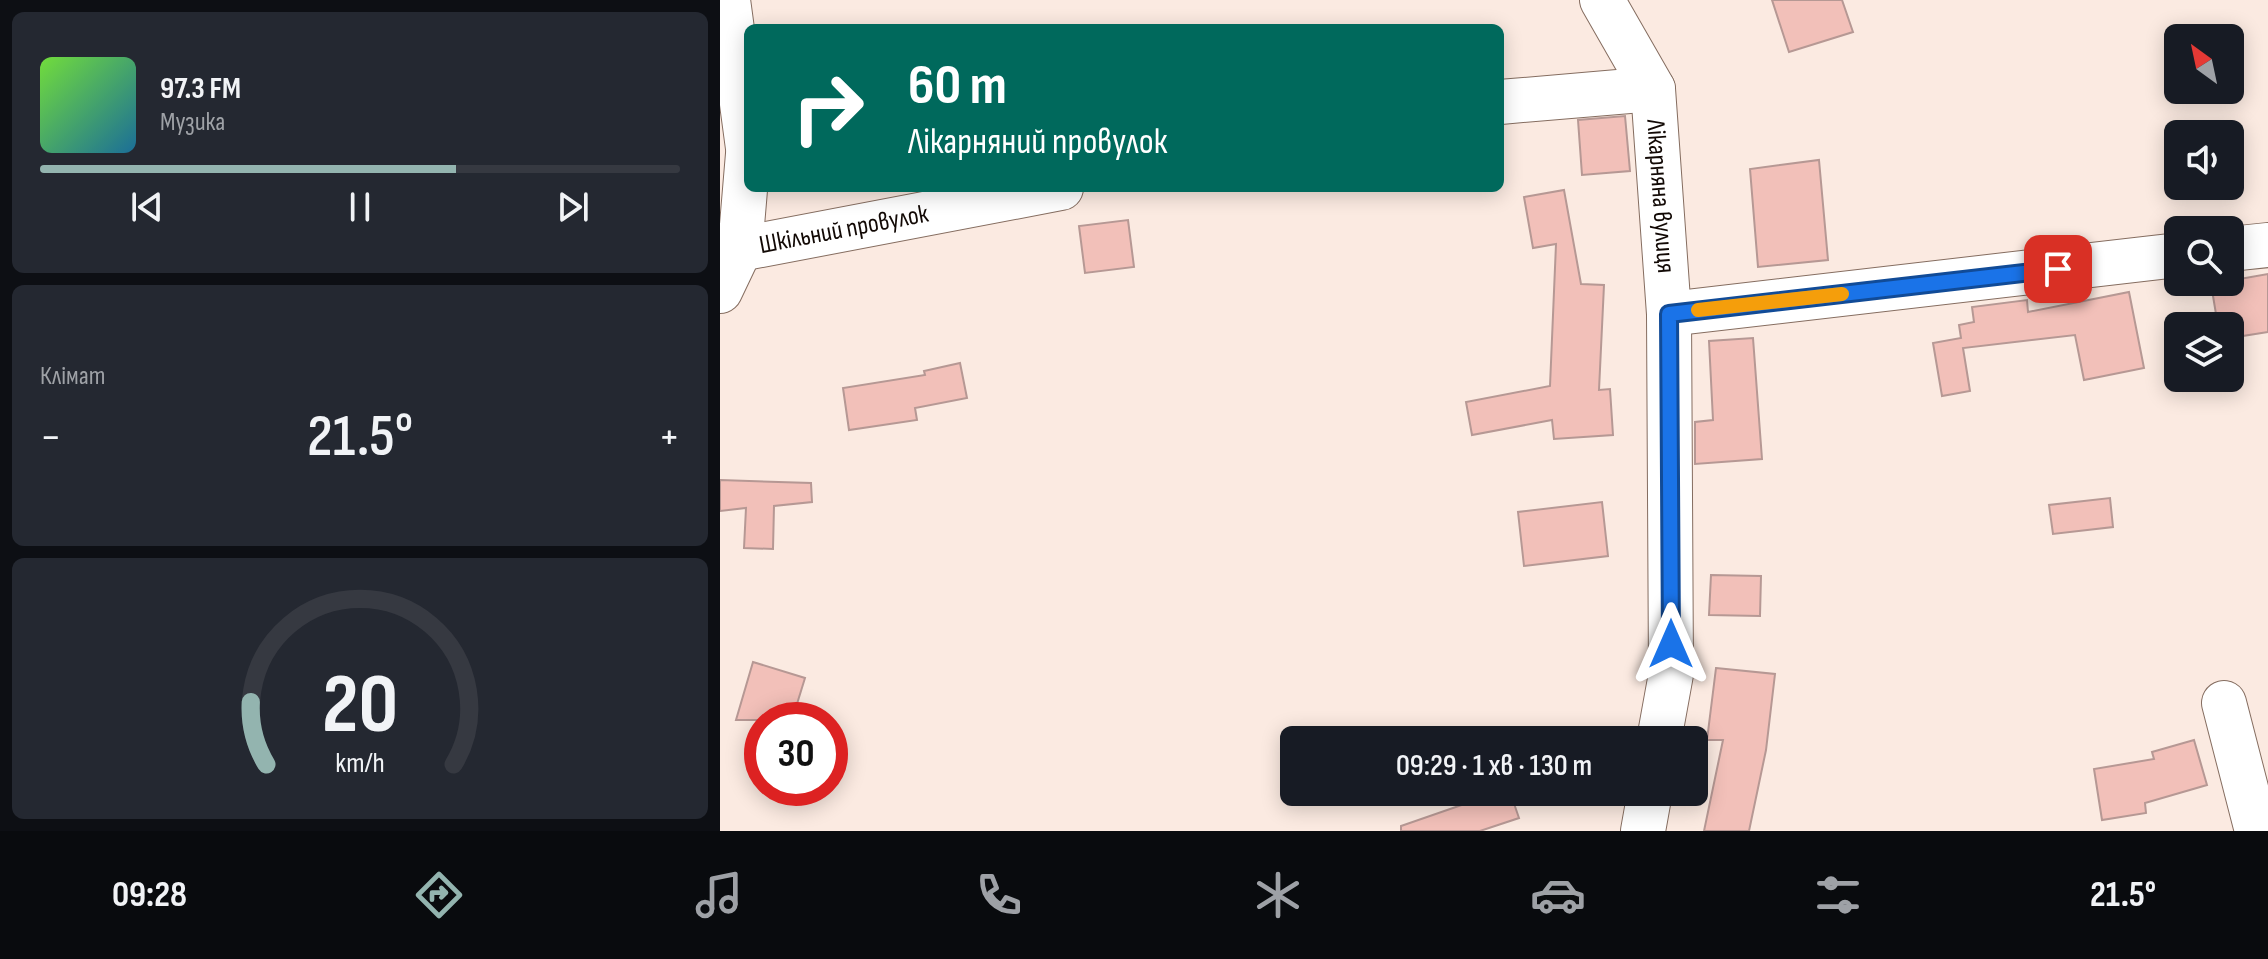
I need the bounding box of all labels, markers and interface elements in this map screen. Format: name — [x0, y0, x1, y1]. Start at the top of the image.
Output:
north arrow — [2164, 24, 2244, 104]
map controls — [2164, 24, 2244, 392]
text: 60 m — [908, 53, 1007, 120]
icon: right — [776, 56, 880, 160]
text: 97.3 FM — [160, 71, 241, 107]
text: Музика — [160, 107, 225, 138]
street label: Лікарняна вулиця — [1640, 117, 1682, 274]
button: sound — [2164, 120, 2244, 200]
text: Лікарняний провулок — [908, 121, 1167, 164]
icon: previous — [125, 185, 169, 229]
icon: pause — [338, 185, 382, 229]
icon: next — [551, 185, 595, 229]
street label: Шкільний провулок — [757, 198, 931, 261]
button: search — [2164, 216, 2244, 296]
pin — [2024, 235, 2092, 303]
icon: arrive — [2036, 247, 2080, 291]
button: layers — [2164, 312, 2244, 392]
text: Клімат — [40, 361, 105, 392]
text: 21.5° — [307, 401, 413, 473]
text: − — [40, 411, 62, 464]
text: + — [658, 411, 680, 464]
position arrow — [1629, 602, 1713, 686]
text: 20 — [322, 655, 398, 755]
speed limit sign: 30 — [744, 702, 848, 806]
text: km/h — [335, 746, 385, 781]
text: 09:29 · 1 хв · 130 m — [1396, 748, 1592, 784]
icon: directions — [411, 867, 467, 923]
icon: music — [691, 867, 747, 923]
icon: phone — [971, 867, 1027, 923]
icon: climate — [1250, 867, 1306, 923]
icon: car — [1530, 867, 1586, 923]
icon: filters — [1810, 867, 1866, 923]
text: 09:28 — [112, 874, 187, 917]
text: 21.5° — [2090, 874, 2156, 917]

